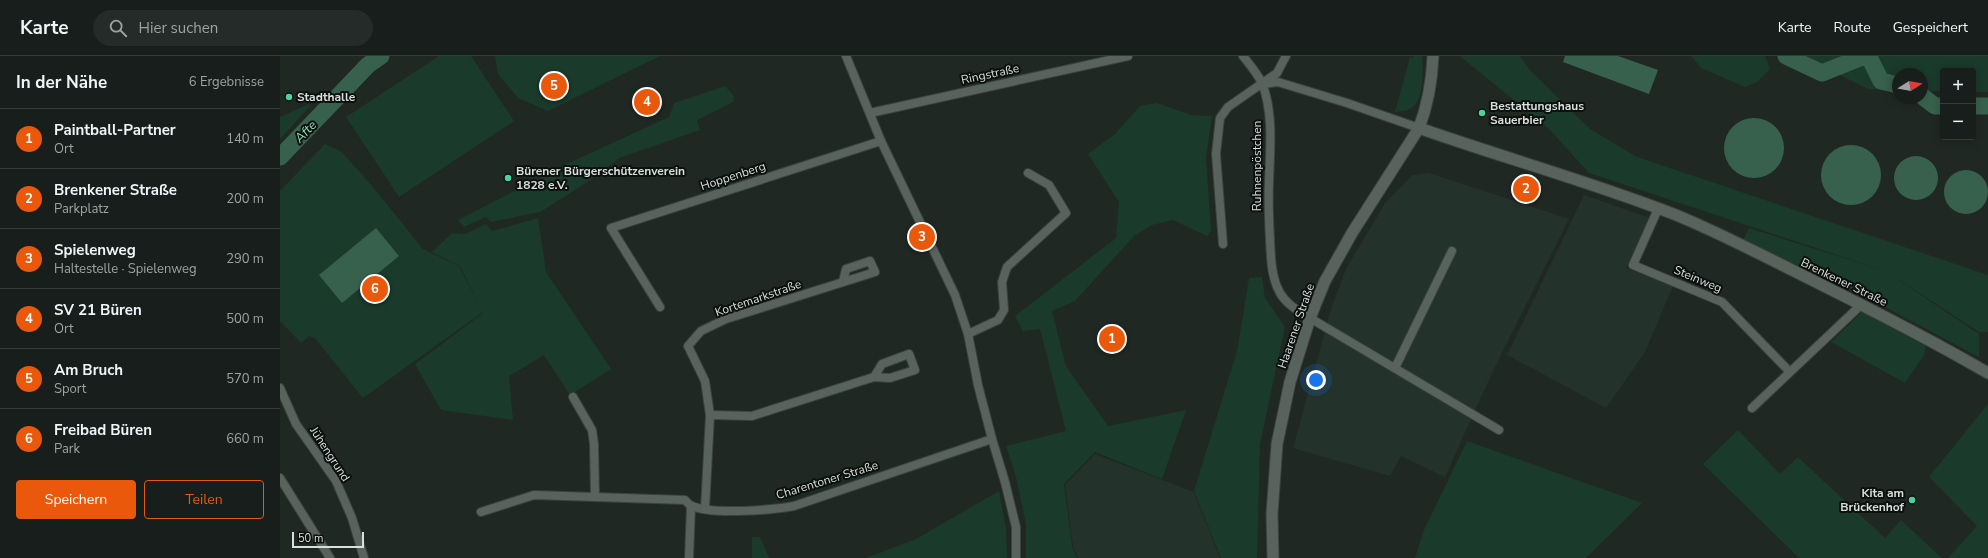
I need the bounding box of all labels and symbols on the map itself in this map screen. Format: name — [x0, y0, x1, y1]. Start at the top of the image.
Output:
street label: Ringstraße — [960, 60, 1020, 88]
north arrow — [1892, 68, 1928, 104]
pin: 5 — [541, 71, 567, 101]
pin: 4 — [634, 87, 660, 117]
place label: Stadthalle — [297, 89, 356, 105]
marker: Stadthalle — [284, 92, 294, 102]
place label: Bestattungshaus Sauerbier — [1490, 98, 1584, 128]
marker: Bestattungshaus Sauerbier — [1477, 108, 1487, 118]
water label: Afte — [290, 116, 321, 148]
street label: Ruhnenpöstchen — [1249, 121, 1265, 211]
street label: Hoppenberg — [698, 158, 768, 194]
place label: Bürener Bürgerschützenverein 1828 e.V. — [516, 163, 685, 193]
marker: Bürener Bürgerschützenverein 1828 e.V. — [503, 173, 513, 183]
pin: 2 — [1513, 174, 1539, 204]
pin: 3 — [909, 222, 935, 252]
street label: Brenkener Straße — [1798, 254, 1890, 310]
street label: Steinweg — [1671, 262, 1725, 296]
pin: 6 — [362, 274, 388, 304]
street label: Kortemarkstraße — [713, 276, 803, 320]
street label: Haarener Straße — [1274, 281, 1318, 371]
pin: 1 — [1099, 324, 1125, 354]
your location — [1306, 370, 1326, 390]
street label: Jühengrund — [306, 423, 354, 485]
street label: Charentoner Straße — [774, 457, 880, 503]
place label: Kita am Brückenhof — [1840, 485, 1905, 515]
marker: Kita am Brückenhof — [1907, 495, 1917, 505]
scale bar — [292, 530, 364, 549]

